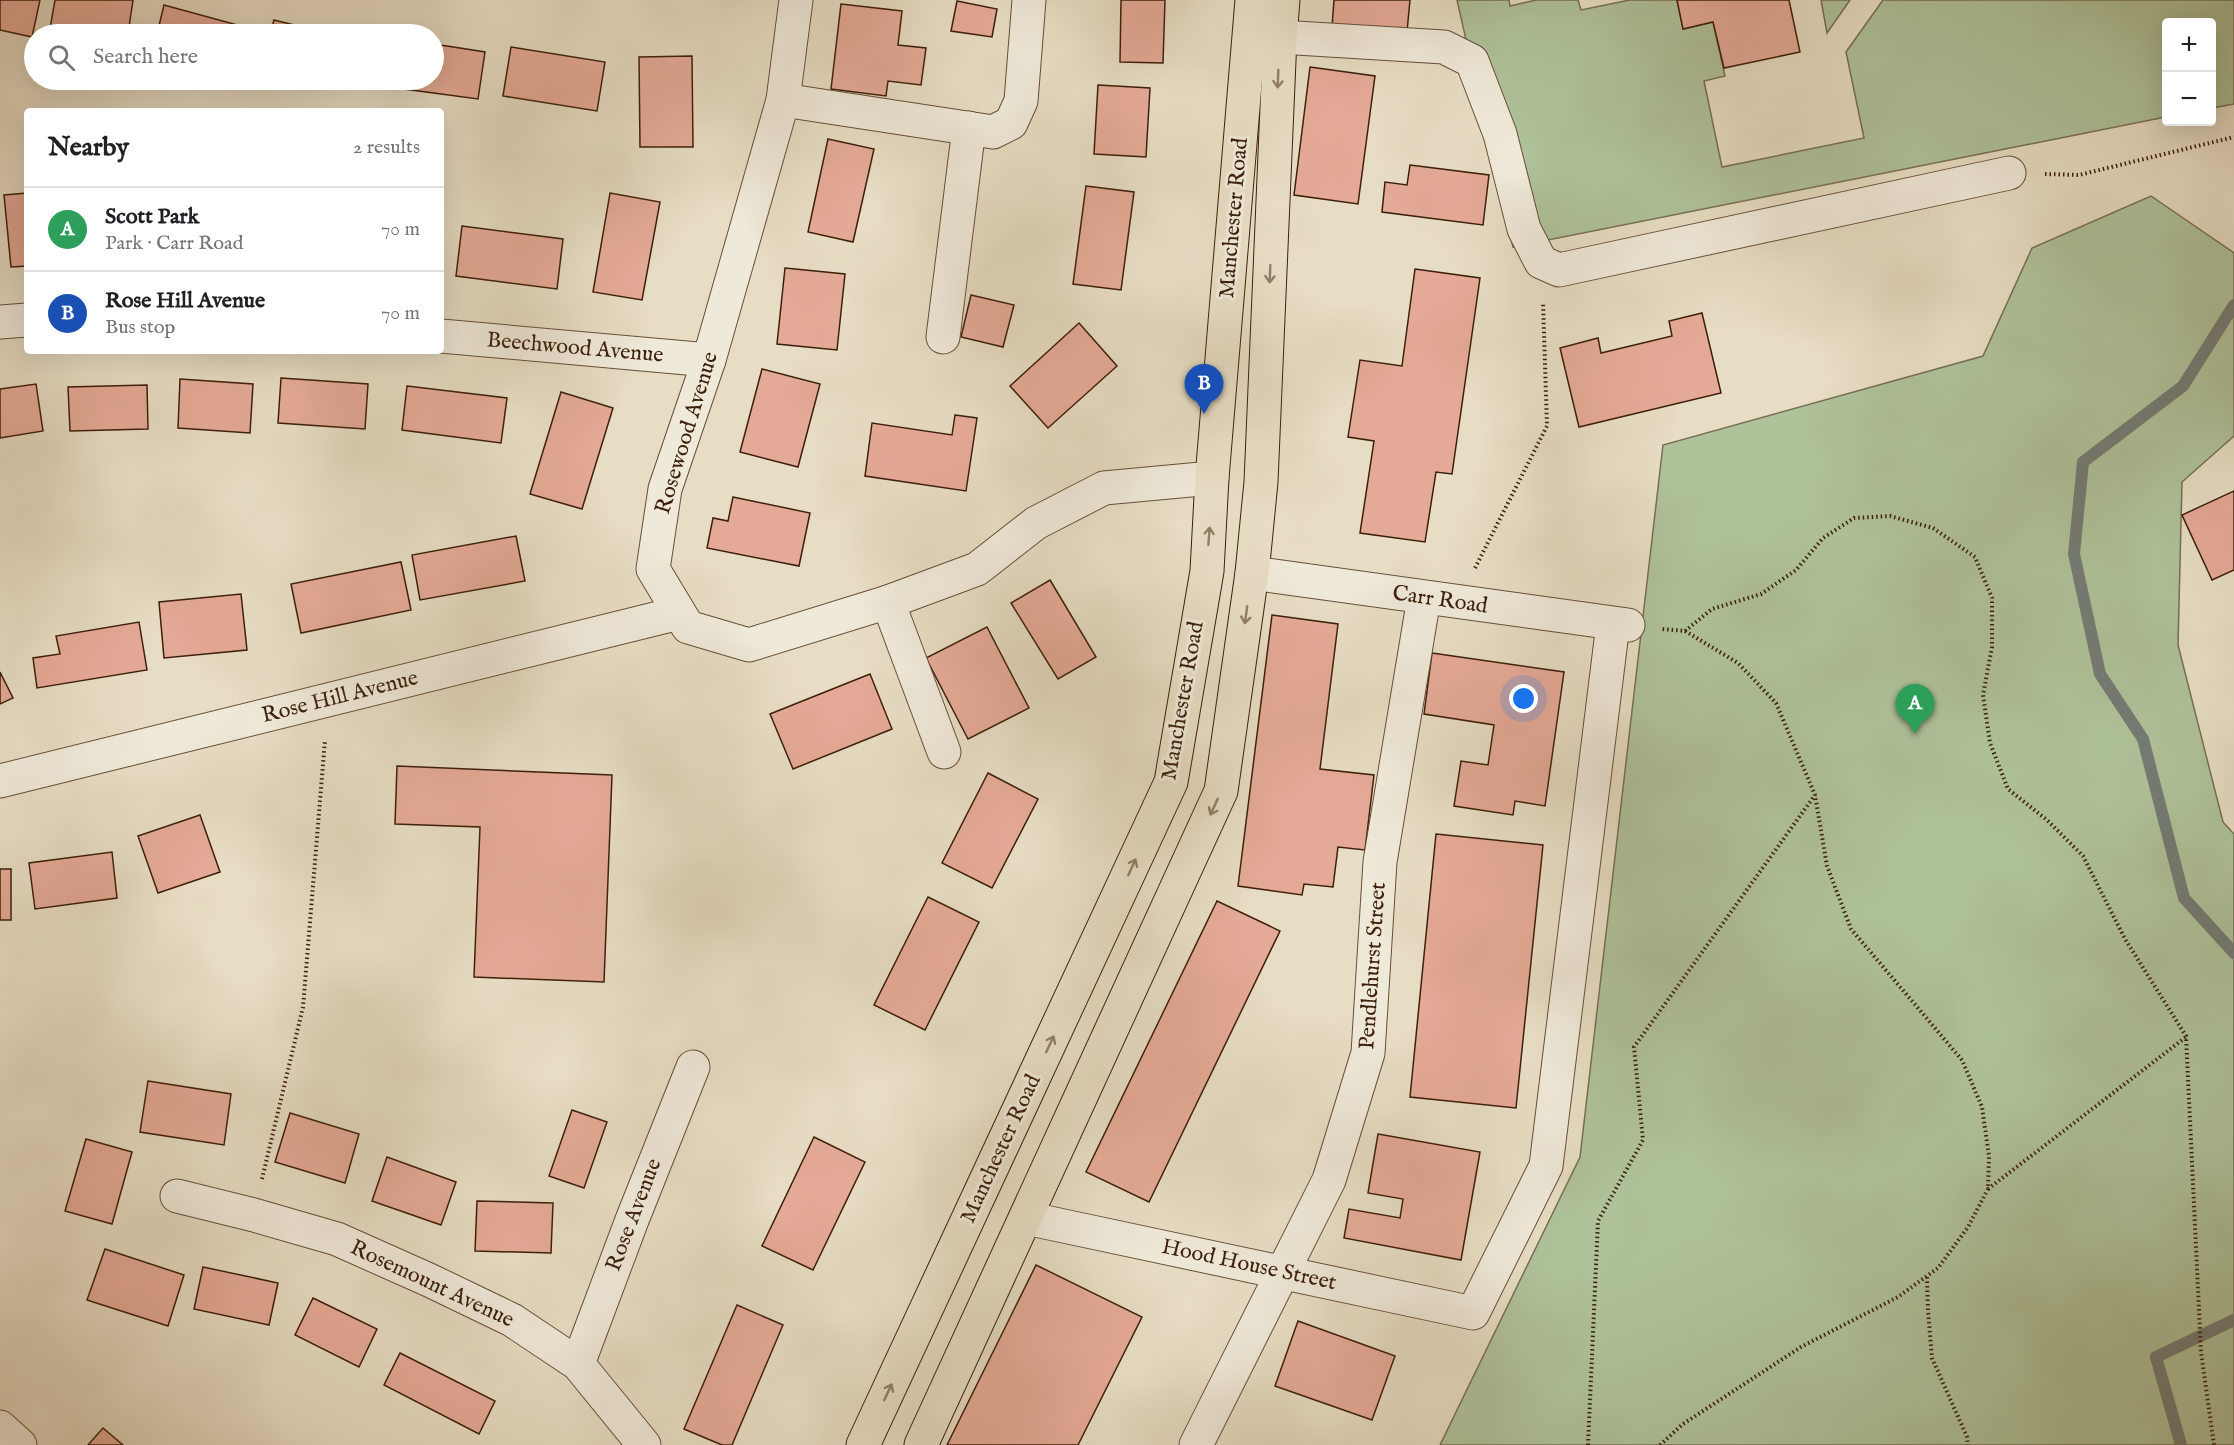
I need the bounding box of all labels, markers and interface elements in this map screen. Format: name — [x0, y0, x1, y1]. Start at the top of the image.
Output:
map controls — [2162, 18, 2216, 126]
button: + — [2162, 18, 2216, 72]
search box — [24, 24, 444, 90]
icon: search — [45, 41, 78, 74]
text: Search here — [93, 43, 198, 71]
one-way arrow — [1273, 69, 1284, 89]
button: − — [2162, 72, 2216, 126]
text: Nearby — [48, 131, 129, 164]
text: 2 results — [353, 135, 420, 160]
street label: Manchester Road — [1213, 136, 1255, 299]
text: Scott Park — [105, 203, 199, 231]
text: A — [61, 217, 74, 242]
text: 70 m — [381, 217, 420, 242]
text: Park · Carr Road — [105, 231, 243, 256]
one-way arrow — [1264, 264, 1276, 284]
text: Rose Hill Avenue — [105, 287, 265, 315]
text: B — [61, 301, 74, 326]
text: 70 m — [381, 301, 420, 326]
text: Bus stop — [105, 315, 175, 340]
street label: Beechwood Avenue — [485, 326, 665, 370]
street label: Rosewood Avenue — [649, 349, 725, 517]
pin: B — [1184, 364, 1224, 414]
one-way arrow — [1203, 527, 1214, 547]
street label: Carr Road — [1391, 579, 1490, 621]
one-way arrow — [1241, 605, 1252, 624]
street label: Manchester Road — [1155, 619, 1211, 783]
street label: Rose Hill Avenue — [259, 664, 421, 730]
your location — [1509, 684, 1538, 713]
pin: A — [1896, 684, 1934, 734]
one-way arrow — [1207, 797, 1219, 815]
one-way arrow — [1126, 858, 1138, 876]
street label: Pendlehurst Street — [1353, 881, 1393, 1051]
one-way arrow — [1044, 1035, 1056, 1053]
street label: Manchester Road — [954, 1070, 1048, 1228]
street label: Rose Avenue — [600, 1155, 668, 1275]
street label: Hood House Street — [1159, 1233, 1339, 1297]
street label: Rosemount Avenue — [346, 1234, 518, 1334]
one-way arrow — [883, 1383, 894, 1401]

